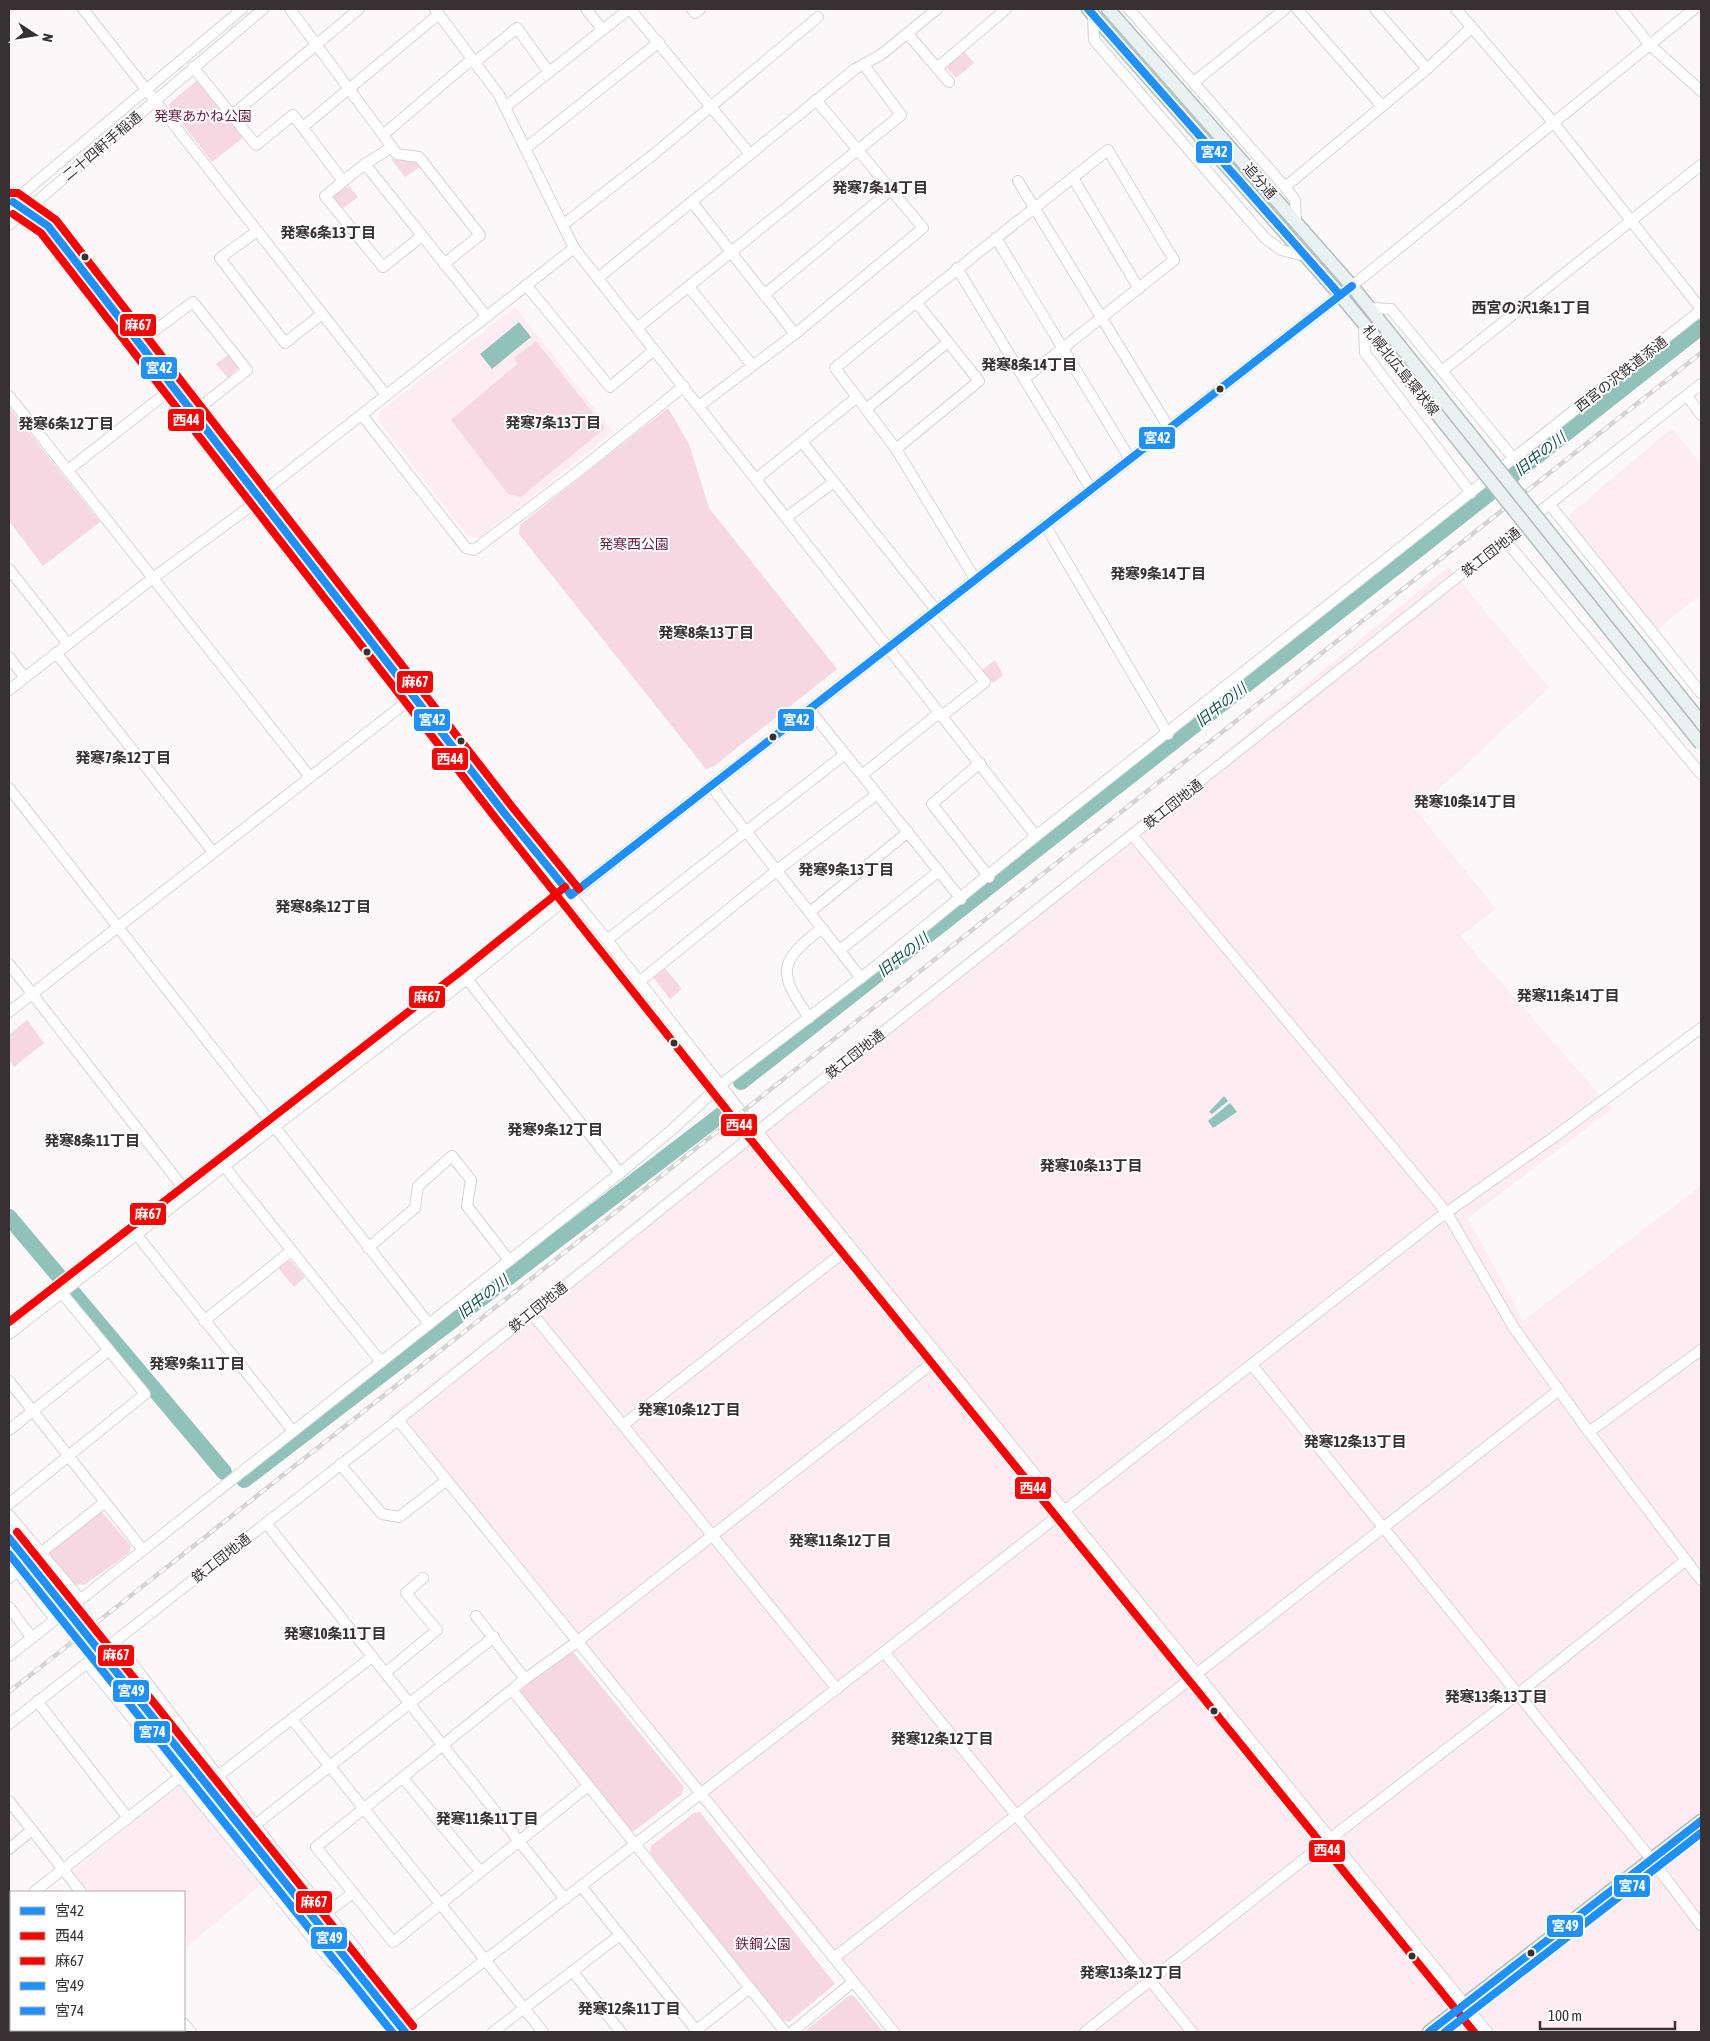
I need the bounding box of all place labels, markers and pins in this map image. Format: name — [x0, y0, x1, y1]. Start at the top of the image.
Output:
unlabelled marker — [80, 252, 90, 262]
unlabelled marker — [1215, 384, 1225, 394]
unlabelled marker — [362, 647, 372, 657]
unlabelled marker — [768, 732, 778, 742]
unlabelled marker — [456, 736, 466, 746]
unlabelled marker — [669, 1038, 679, 1048]
unlabelled marker — [1209, 1706, 1219, 1716]
unlabelled marker — [1526, 1948, 1536, 1958]
unlabelled marker — [1407, 1951, 1417, 1961]

